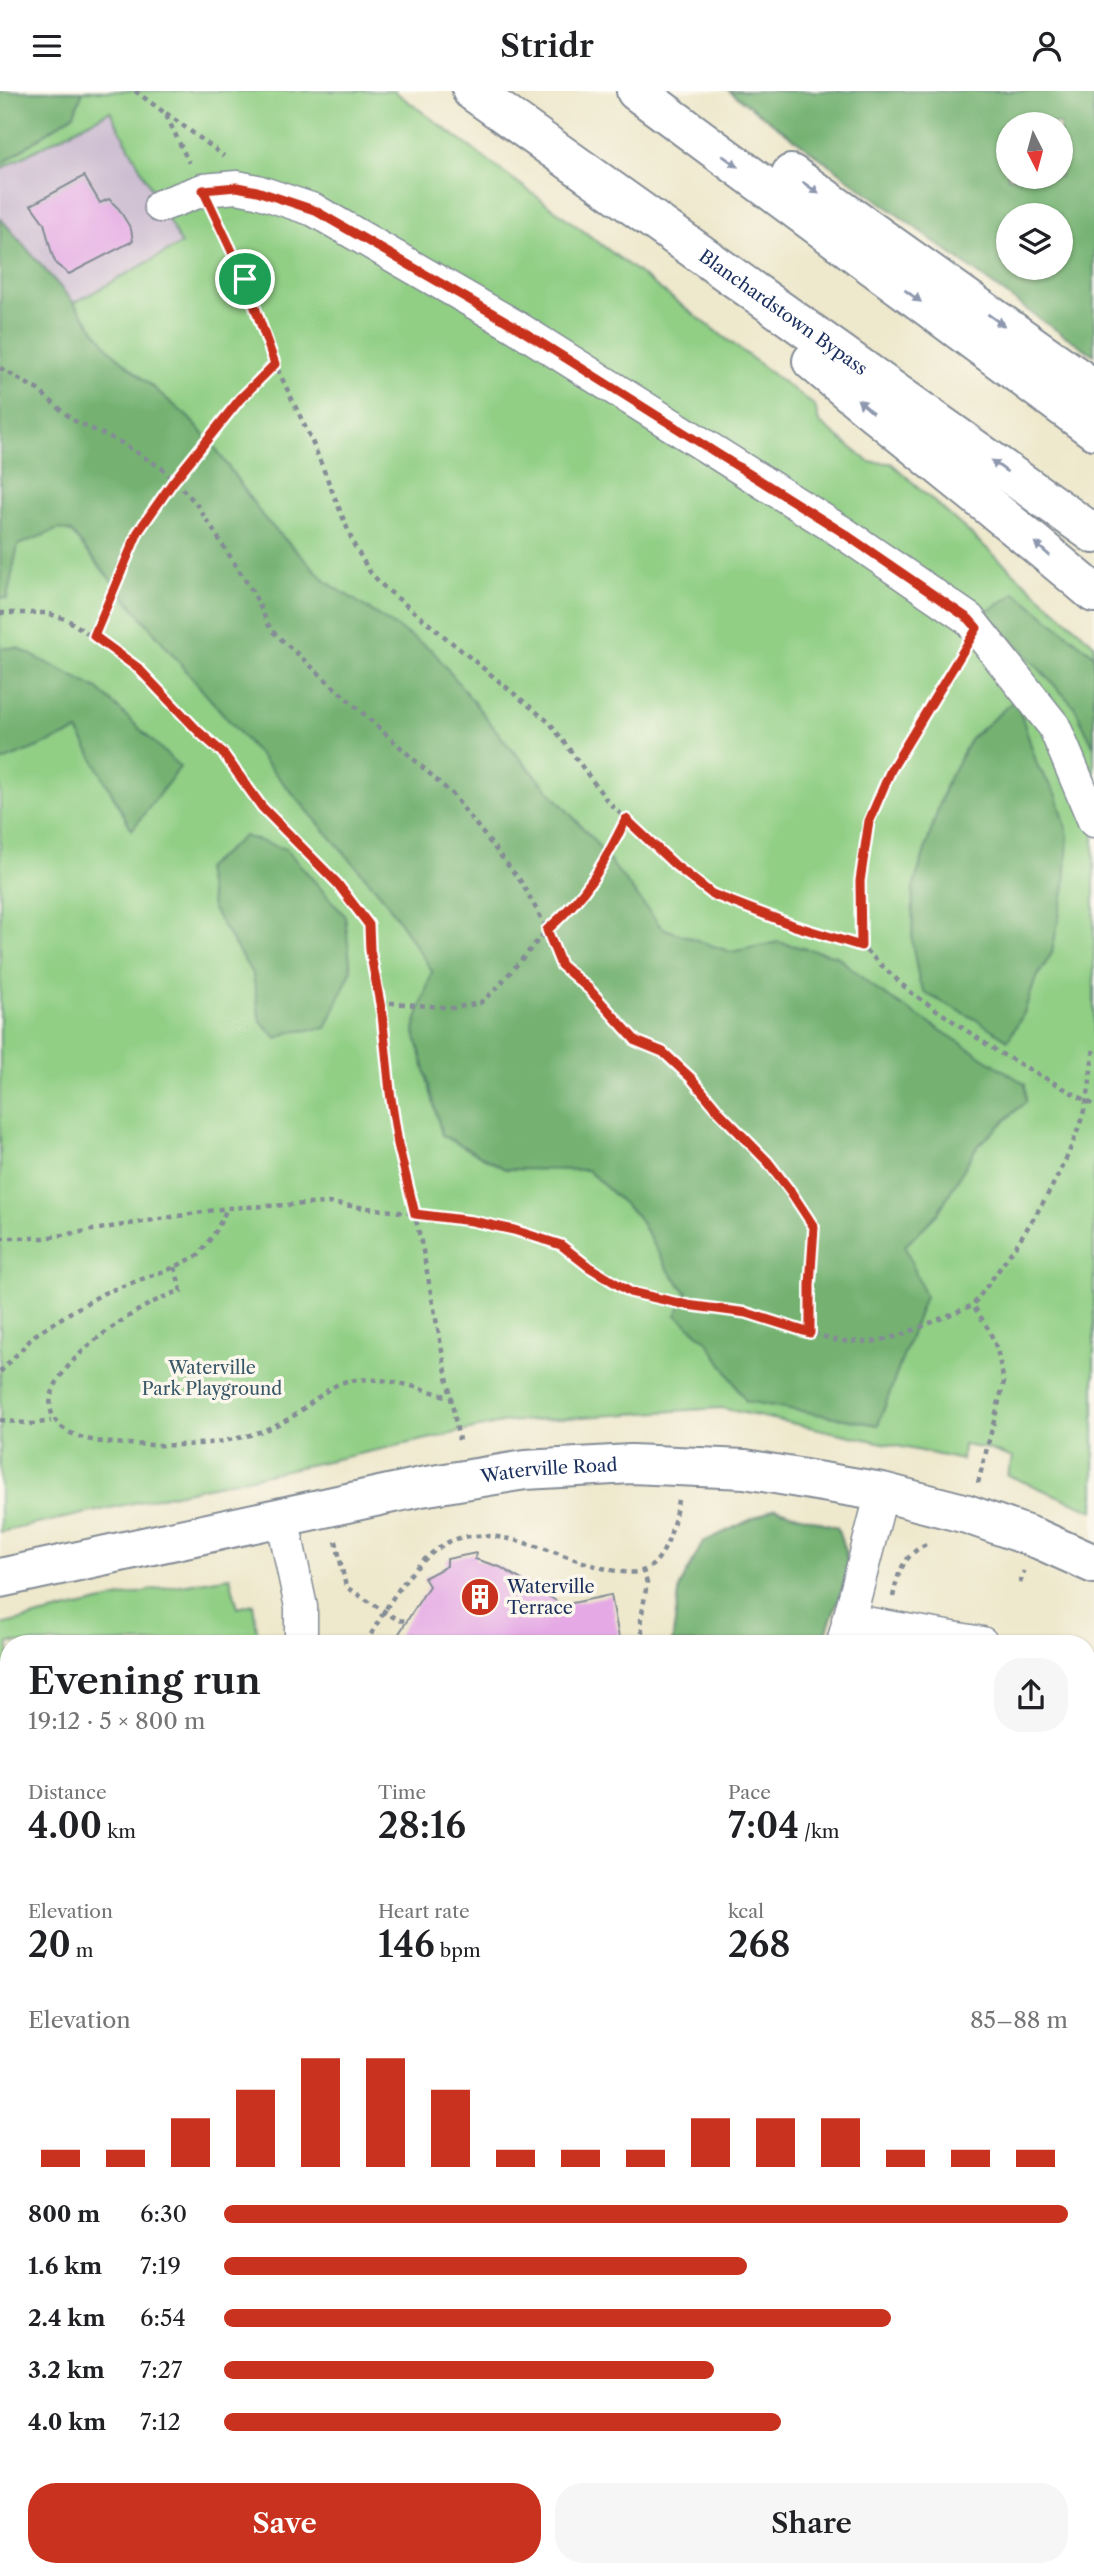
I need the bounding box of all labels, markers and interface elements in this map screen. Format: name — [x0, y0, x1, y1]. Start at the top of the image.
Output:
text: Stridr — [500, 26, 594, 65]
icon: menu — [28, 27, 66, 65]
icon: person — [1028, 27, 1066, 65]
north arrow — [996, 112, 1073, 189]
map controls — [996, 112, 1073, 280]
one-way arrow — [721, 153, 739, 168]
one-way arrow — [802, 180, 820, 194]
button: layers — [996, 203, 1073, 280]
street label: Blanchardstown Bypass — [695, 245, 872, 380]
pin — [215, 249, 275, 309]
icon: arrive — [226, 260, 264, 298]
one-way arrow — [904, 289, 922, 303]
one-way arrow — [987, 313, 1005, 327]
one-way arrow — [856, 398, 874, 414]
one-way arrow — [990, 459, 1008, 473]
one-way arrow — [1034, 542, 1051, 557]
park label: Waterville Park Playground — [142, 1357, 282, 1400]
street label: Waterville Road — [478, 1454, 618, 1488]
building icon: Waterville Terrace — [459, 1576, 501, 1618]
place label: Waterville Terrace — [506, 1576, 595, 1619]
text: Evening run — [28, 1657, 261, 1704]
button: share — [994, 1658, 1068, 1732]
text: 19:12 · 5 × 800 m — [28, 1707, 205, 1735]
text: Distance — [28, 1781, 107, 1804]
text: Time — [378, 1781, 426, 1804]
text: Pace — [728, 1781, 771, 1804]
text: 4.00 — [28, 1804, 102, 1847]
text: 28:16 — [378, 1804, 466, 1847]
text: 7:04 — [728, 1804, 799, 1847]
text: km — [102, 1820, 136, 1843]
text: /km — [799, 1820, 840, 1843]
text: Elevation — [28, 1900, 113, 1923]
text: Heart rate — [378, 1900, 470, 1923]
text: kcal — [728, 1900, 764, 1923]
text: 20 — [28, 1923, 71, 1966]
text: 146 — [378, 1923, 435, 1966]
text: 268 — [728, 1923, 791, 1966]
text: m — [71, 1939, 94, 1962]
text: bpm — [435, 1939, 481, 1962]
text: Elevation — [28, 2006, 131, 2034]
text: 85–88 m — [970, 2006, 1068, 2034]
text: 800 m — [28, 2200, 100, 2228]
text: 6:30 — [140, 2200, 187, 2228]
text: 1.6 km — [28, 2252, 102, 2280]
text: 7:19 — [140, 2252, 181, 2280]
text: 2.4 km — [28, 2304, 105, 2332]
text: 6:54 — [140, 2304, 186, 2332]
text: 3.2 km — [28, 2356, 105, 2384]
text: 7:27 — [140, 2356, 182, 2384]
text: 4.0 km — [28, 2408, 106, 2436]
text: 7:12 — [140, 2408, 181, 2436]
button: Save — [28, 2483, 541, 2563]
button: Share — [555, 2483, 1068, 2563]

